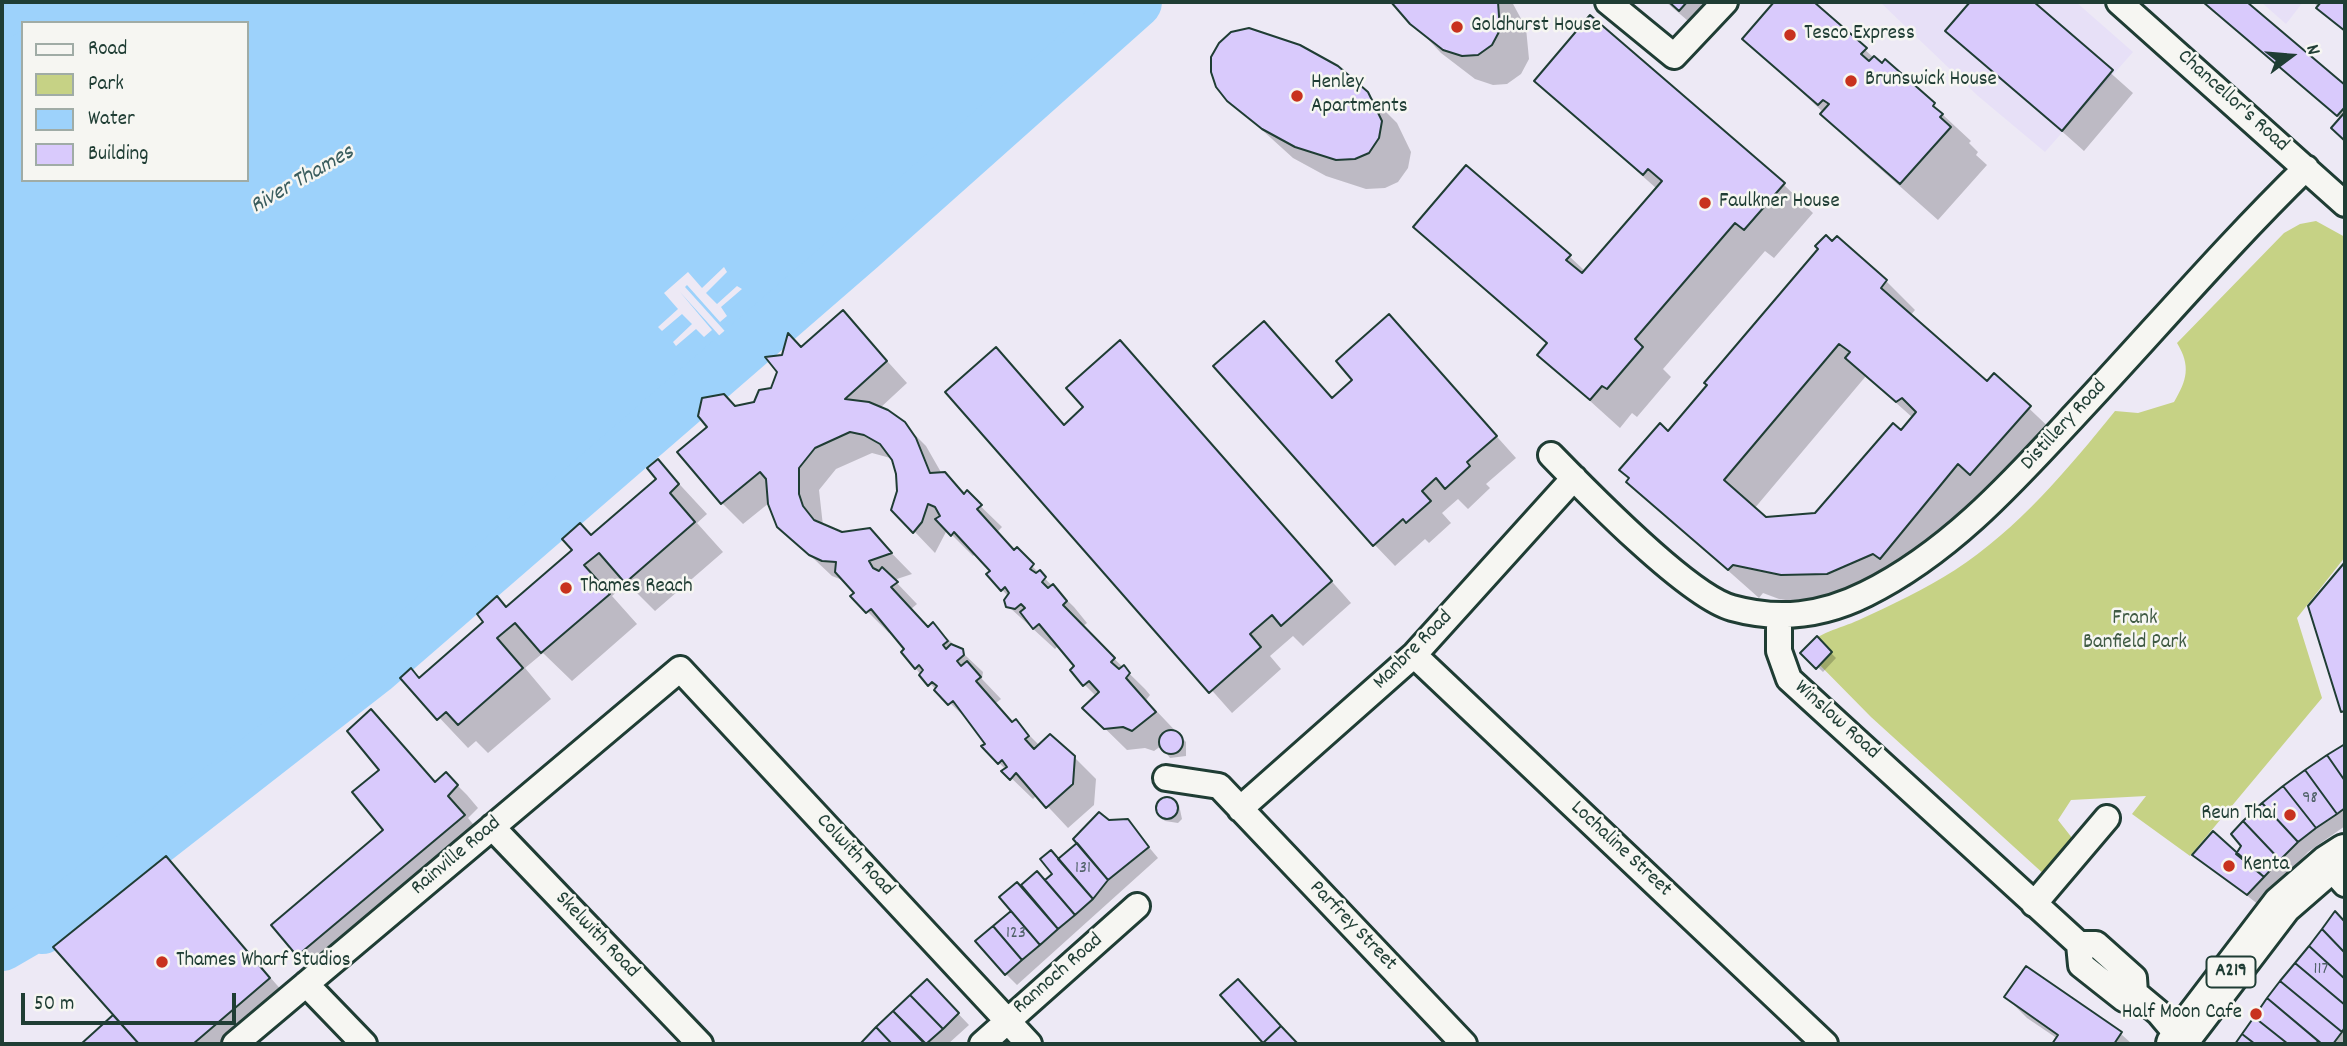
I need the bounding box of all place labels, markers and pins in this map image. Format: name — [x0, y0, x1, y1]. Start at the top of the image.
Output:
place label: Goldhurst House — [1471, 14, 1601, 40]
marker: Goldhurst House — [1449, 19, 1465, 35]
place label: Tesco Express — [1804, 22, 1915, 48]
marker: Tesco Express — [1782, 27, 1798, 43]
place label: Brunswick House — [1865, 68, 1997, 94]
place label: Henley Apartments — [1311, 71, 1407, 121]
marker: Brunswick House — [1843, 73, 1859, 89]
marker: Henley Apartments — [1289, 88, 1305, 104]
place label: Faulkner House — [1719, 190, 1840, 216]
marker: Faulkner House — [1697, 195, 1713, 211]
place label: Thames Reach — [580, 575, 693, 601]
marker: Thames Reach — [558, 580, 574, 596]
place label: Reun Thai — [2201, 802, 2276, 828]
marker: Reun Thai — [2282, 807, 2298, 823]
place label: Kenta — [2243, 853, 2289, 879]
marker: Kenta — [2221, 858, 2237, 874]
place label: Thames Wharf Studios — [176, 949, 351, 975]
marker: Thames Wharf Studios — [154, 954, 170, 970]
place label: Half Moon Cafe — [2122, 1001, 2242, 1027]
marker: Half Moon Cafe — [2248, 1006, 2264, 1022]

